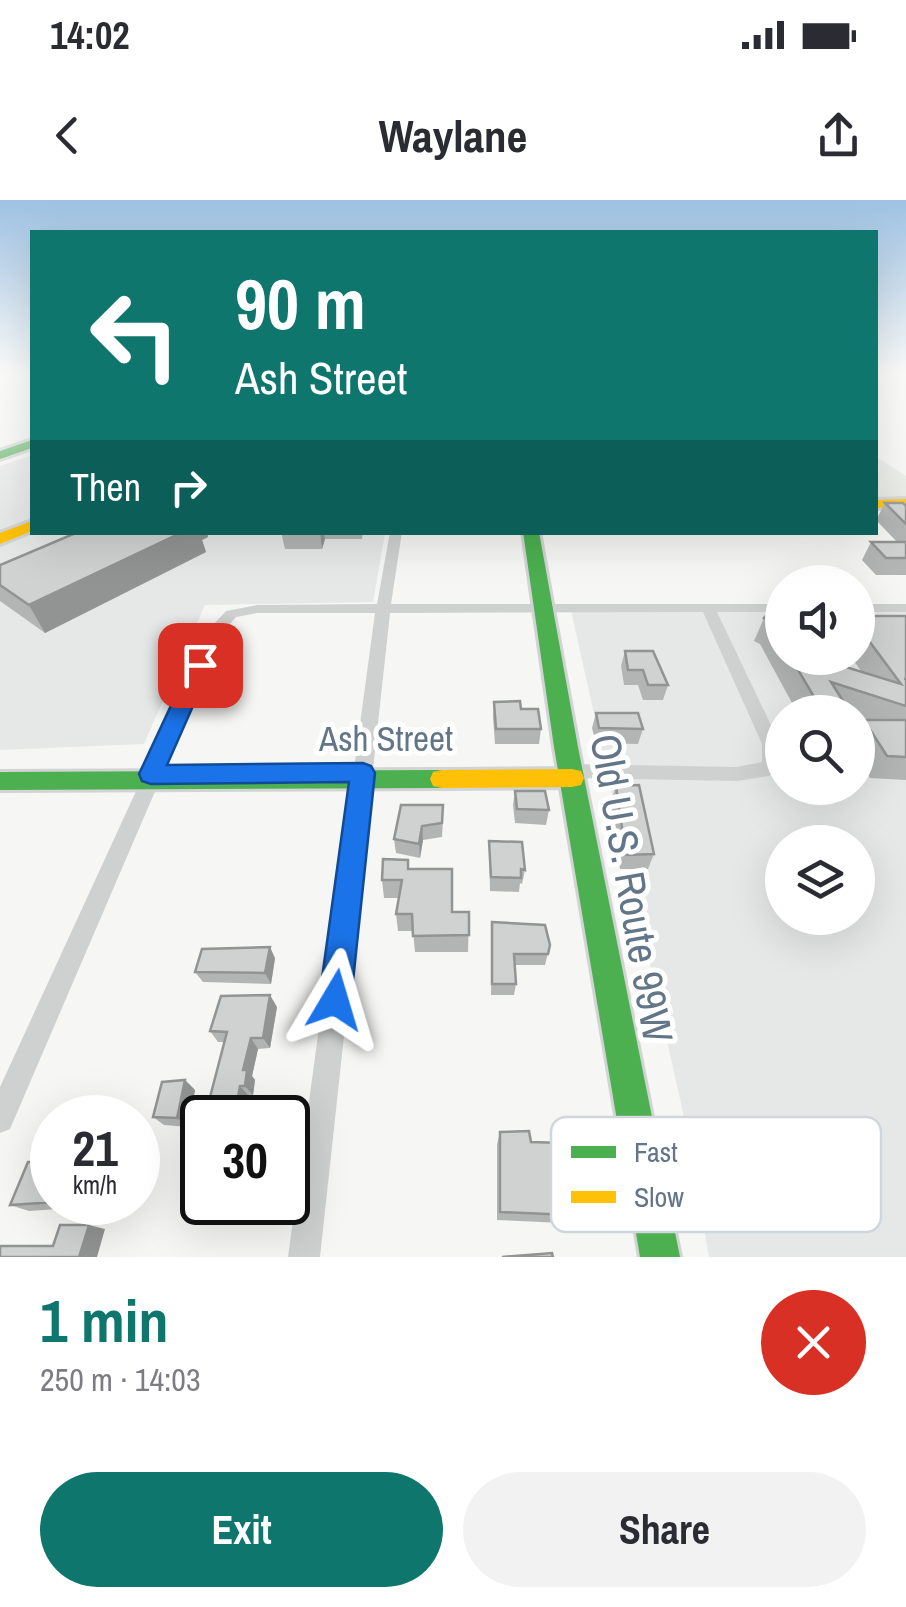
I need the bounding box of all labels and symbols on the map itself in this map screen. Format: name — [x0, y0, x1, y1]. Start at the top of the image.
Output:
pin — [158, 623, 243, 708]
street label: Ash Street — [318, 715, 453, 762]
street label: Old U.S. Route 99W — [577, 729, 687, 1047]
position arrow — [283, 948, 387, 1052]
speed limit sign: 30 — [180, 1095, 310, 1225]
legend — [551, 1117, 881, 1232]
text: Fast — [634, 1133, 678, 1171]
text: Slow — [634, 1178, 684, 1216]

